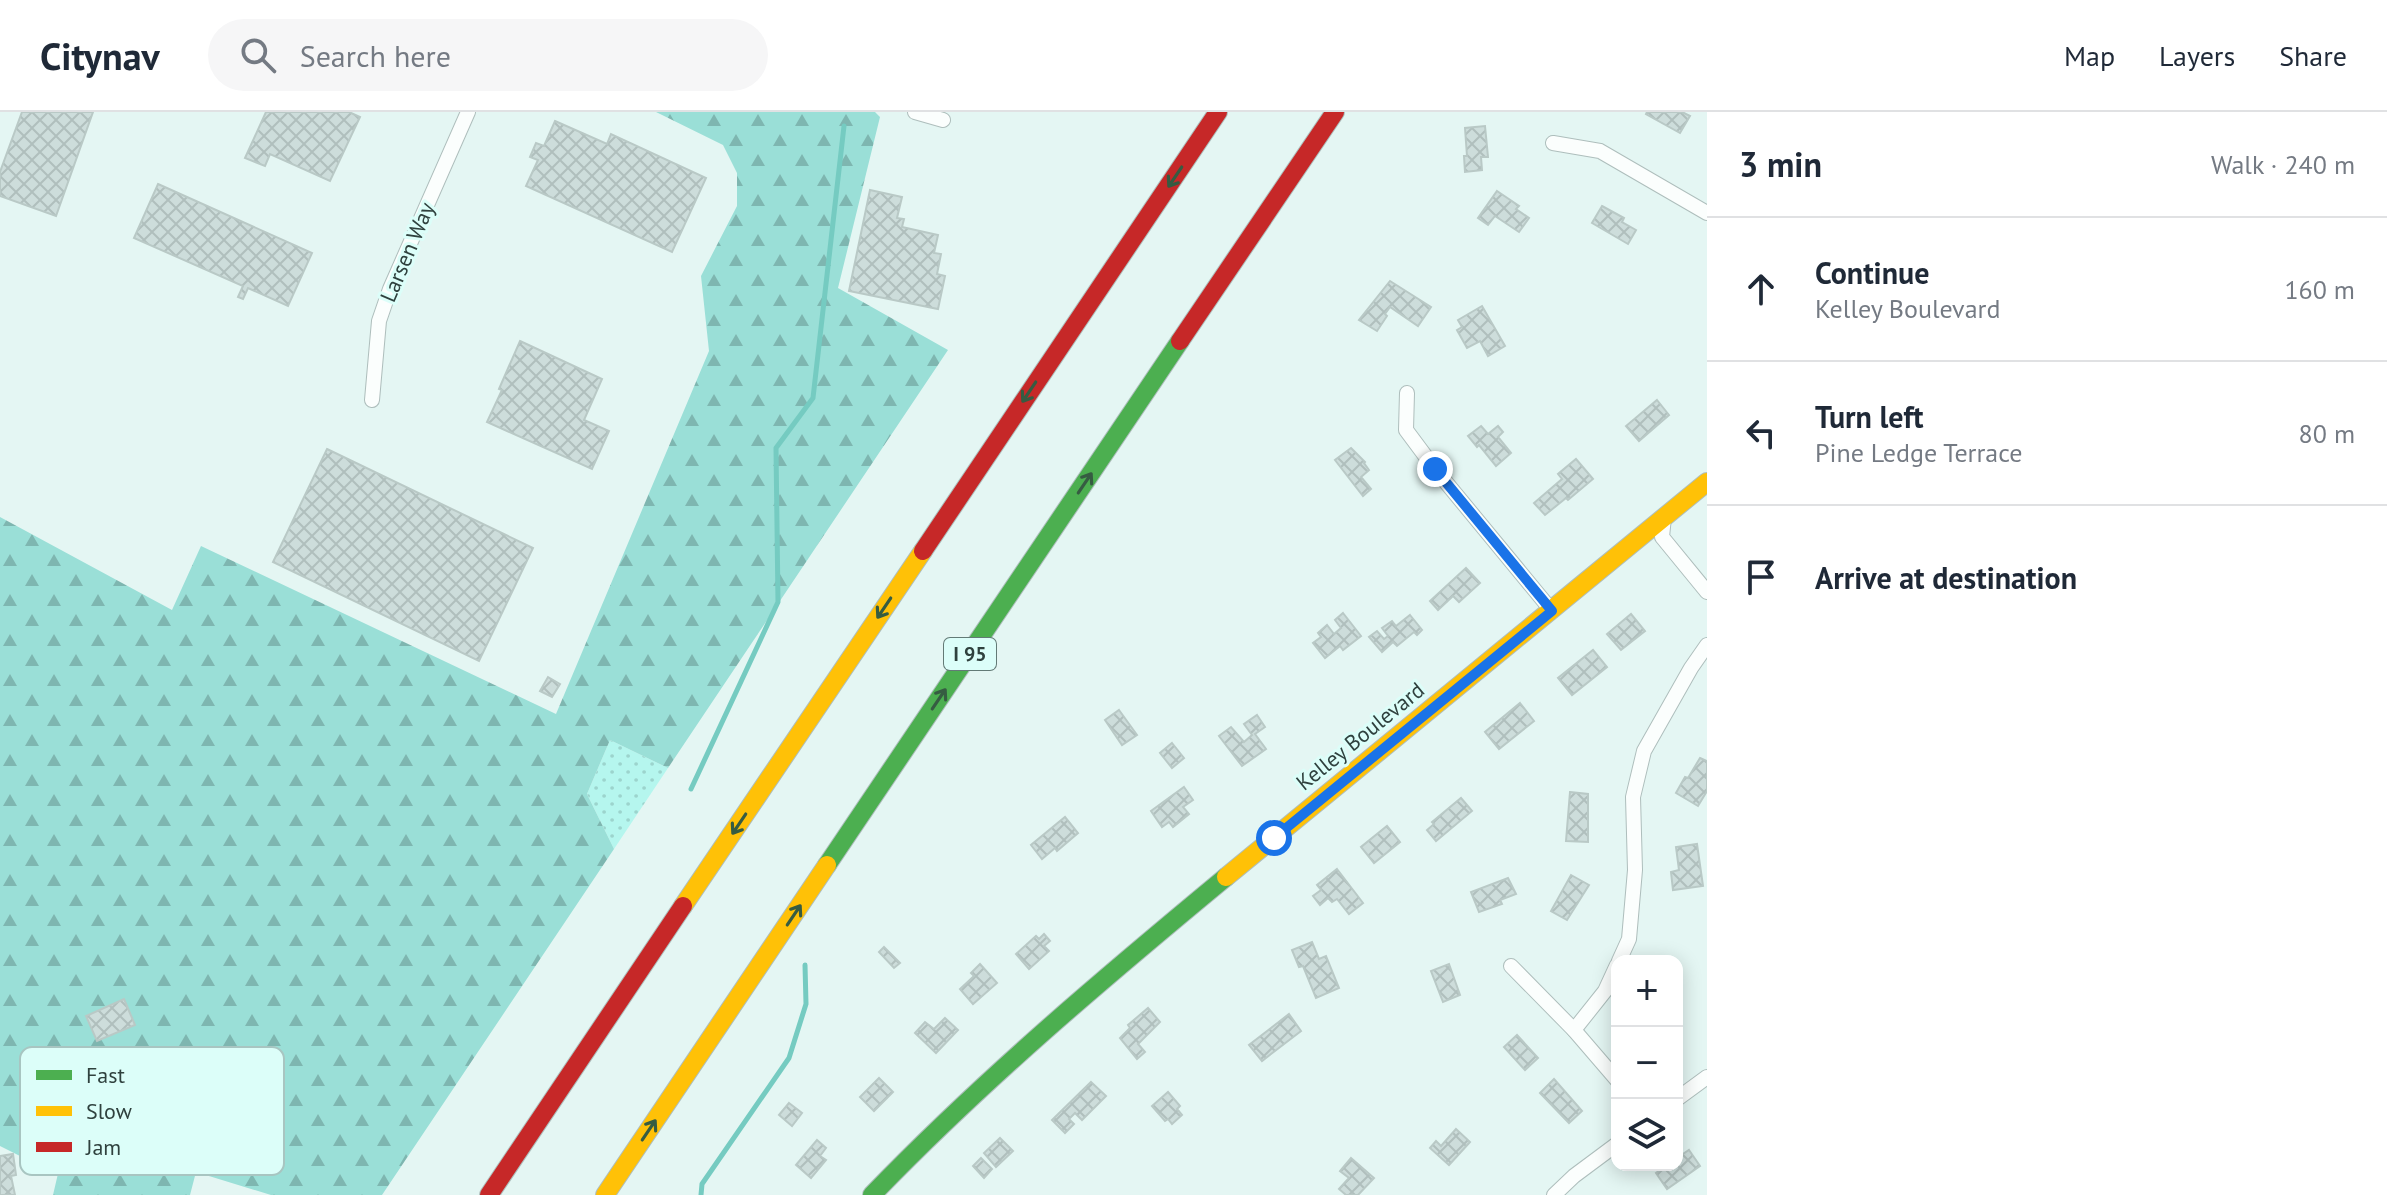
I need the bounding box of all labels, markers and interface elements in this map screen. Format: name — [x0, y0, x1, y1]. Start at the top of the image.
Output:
search box — [208, 19, 768, 91]
text: Citynav — [40, 31, 160, 80]
icon: search — [236, 33, 280, 77]
text: Search here — [300, 36, 451, 75]
text: Map — [2064, 37, 2115, 74]
text: Layers — [2159, 37, 2235, 74]
text: Share — [2279, 37, 2347, 74]
text: 3 min — [1739, 142, 1822, 186]
text: Walk · 240 m — [2211, 148, 2355, 181]
one-way arrow — [1166, 165, 1183, 187]
street label: Larsen Way — [373, 197, 441, 306]
text: Continue — [1815, 253, 1929, 292]
icon: ahead — [1739, 267, 1783, 311]
text: 160 m — [2284, 273, 2355, 306]
text: Kelley Boulevard — [1815, 292, 2000, 325]
one-way arrow — [1021, 381, 1038, 403]
text: Turn left — [1815, 397, 1923, 436]
icon: left — [1739, 411, 1783, 455]
text: 80 m — [2299, 417, 2355, 450]
text: Pine Ledge Terrace — [1815, 436, 2023, 469]
route end — [1417, 451, 1453, 487]
one-way arrow — [1076, 473, 1093, 495]
icon: arrive — [1739, 555, 1783, 599]
text: Arrive at destination — [1815, 558, 2077, 597]
one-way arrow — [876, 596, 892, 619]
road number: I 95 — [944, 638, 996, 670]
street label: Kelley Boulevard — [1290, 676, 1430, 796]
one-way arrow — [932, 688, 948, 711]
one-way arrow — [731, 812, 747, 834]
route start — [1256, 820, 1292, 856]
one-way arrow — [786, 904, 802, 926]
map controls — [1611, 955, 1683, 1171]
button: + — [1611, 955, 1683, 1027]
button: − — [1611, 1027, 1683, 1099]
legend — [20, 1047, 284, 1175]
text: Fast — [86, 1061, 126, 1089]
text: Slow — [86, 1097, 132, 1125]
button: layers — [1611, 1099, 1683, 1171]
one-way arrow — [641, 1120, 657, 1142]
text: Jam — [85, 1133, 121, 1161]

